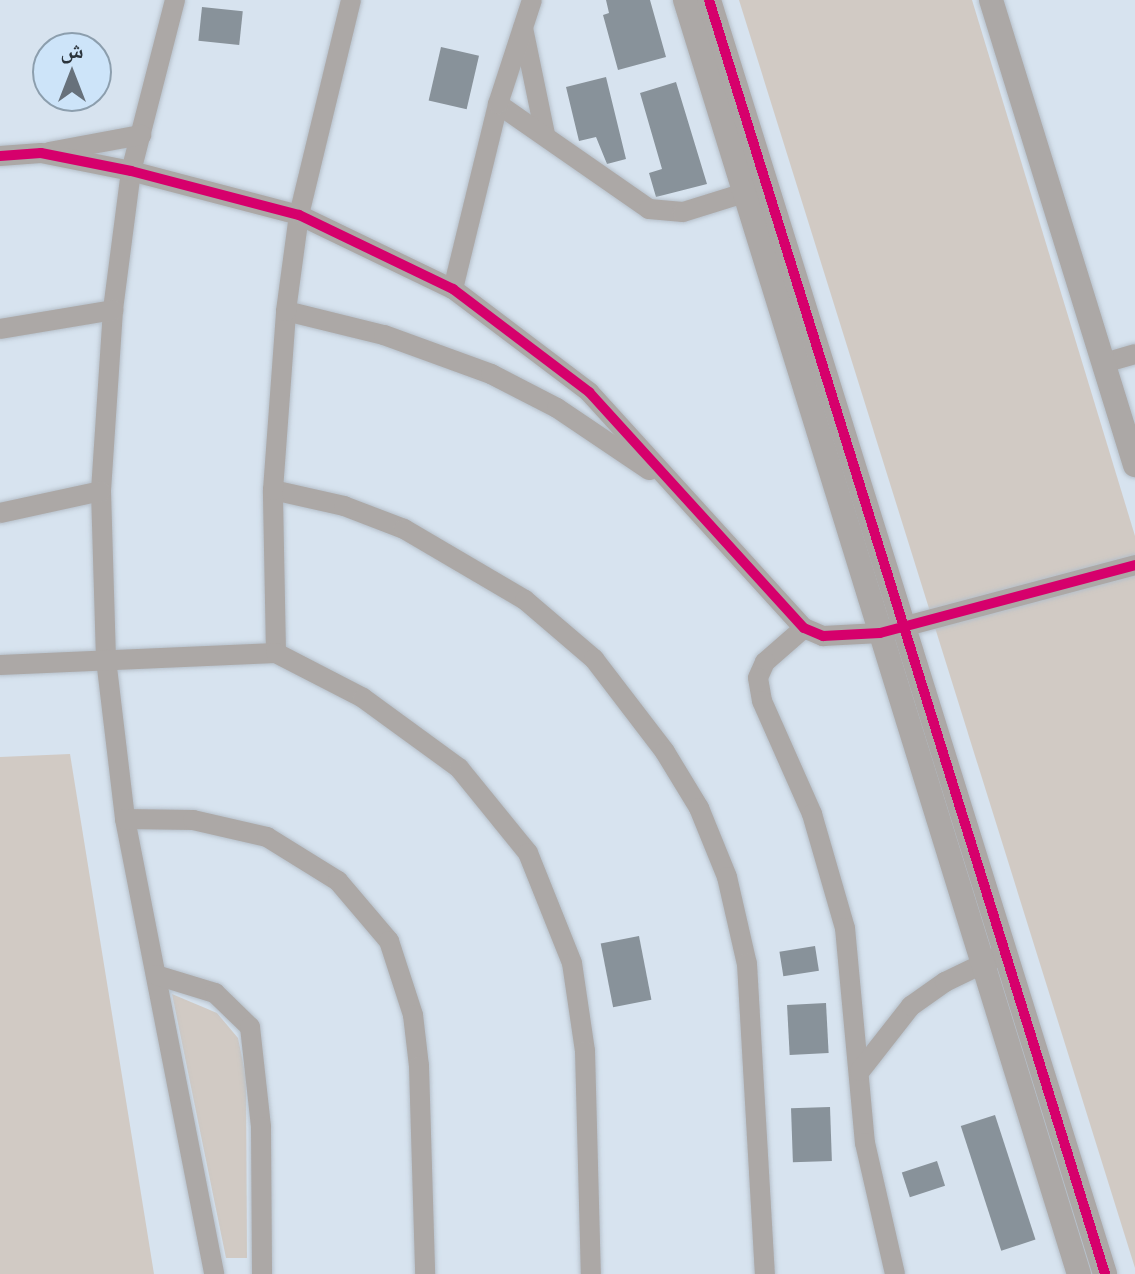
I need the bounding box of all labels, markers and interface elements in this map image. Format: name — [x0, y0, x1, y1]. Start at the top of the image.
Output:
north arrow — [32, 32, 112, 112]
text: ش — [60, 36, 84, 63]

